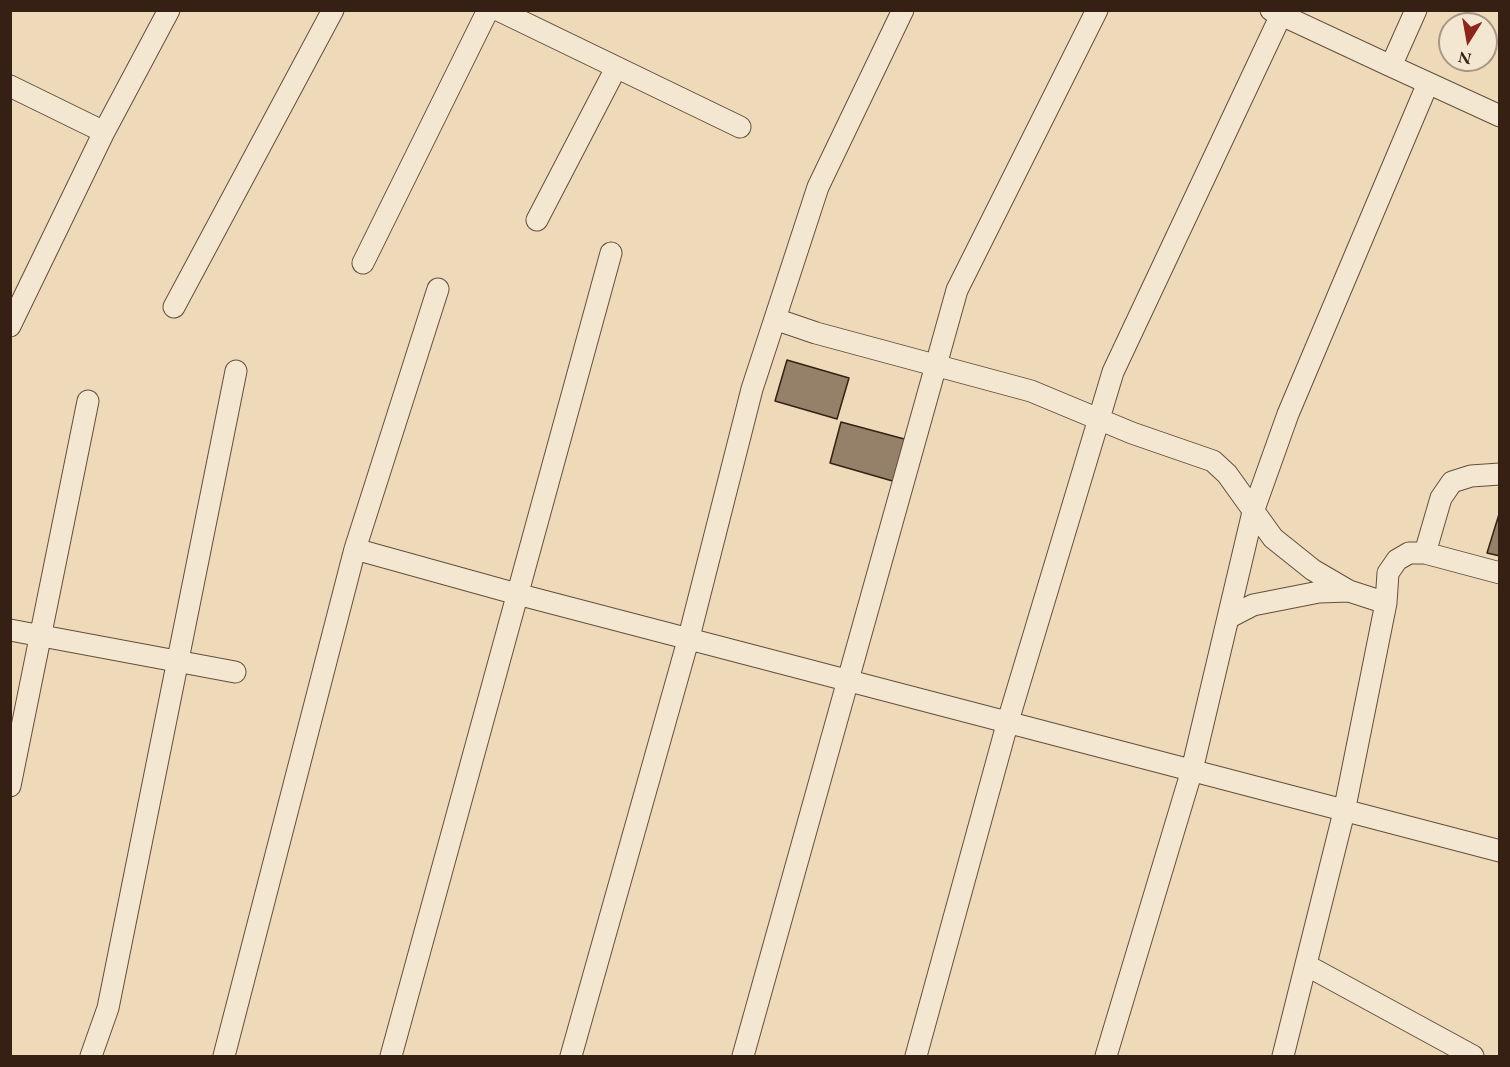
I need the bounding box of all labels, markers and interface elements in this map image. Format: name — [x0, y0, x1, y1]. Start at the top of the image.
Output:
north arrow — [1438, 12, 1498, 72]
text: N — [1456, 47, 1473, 70]

